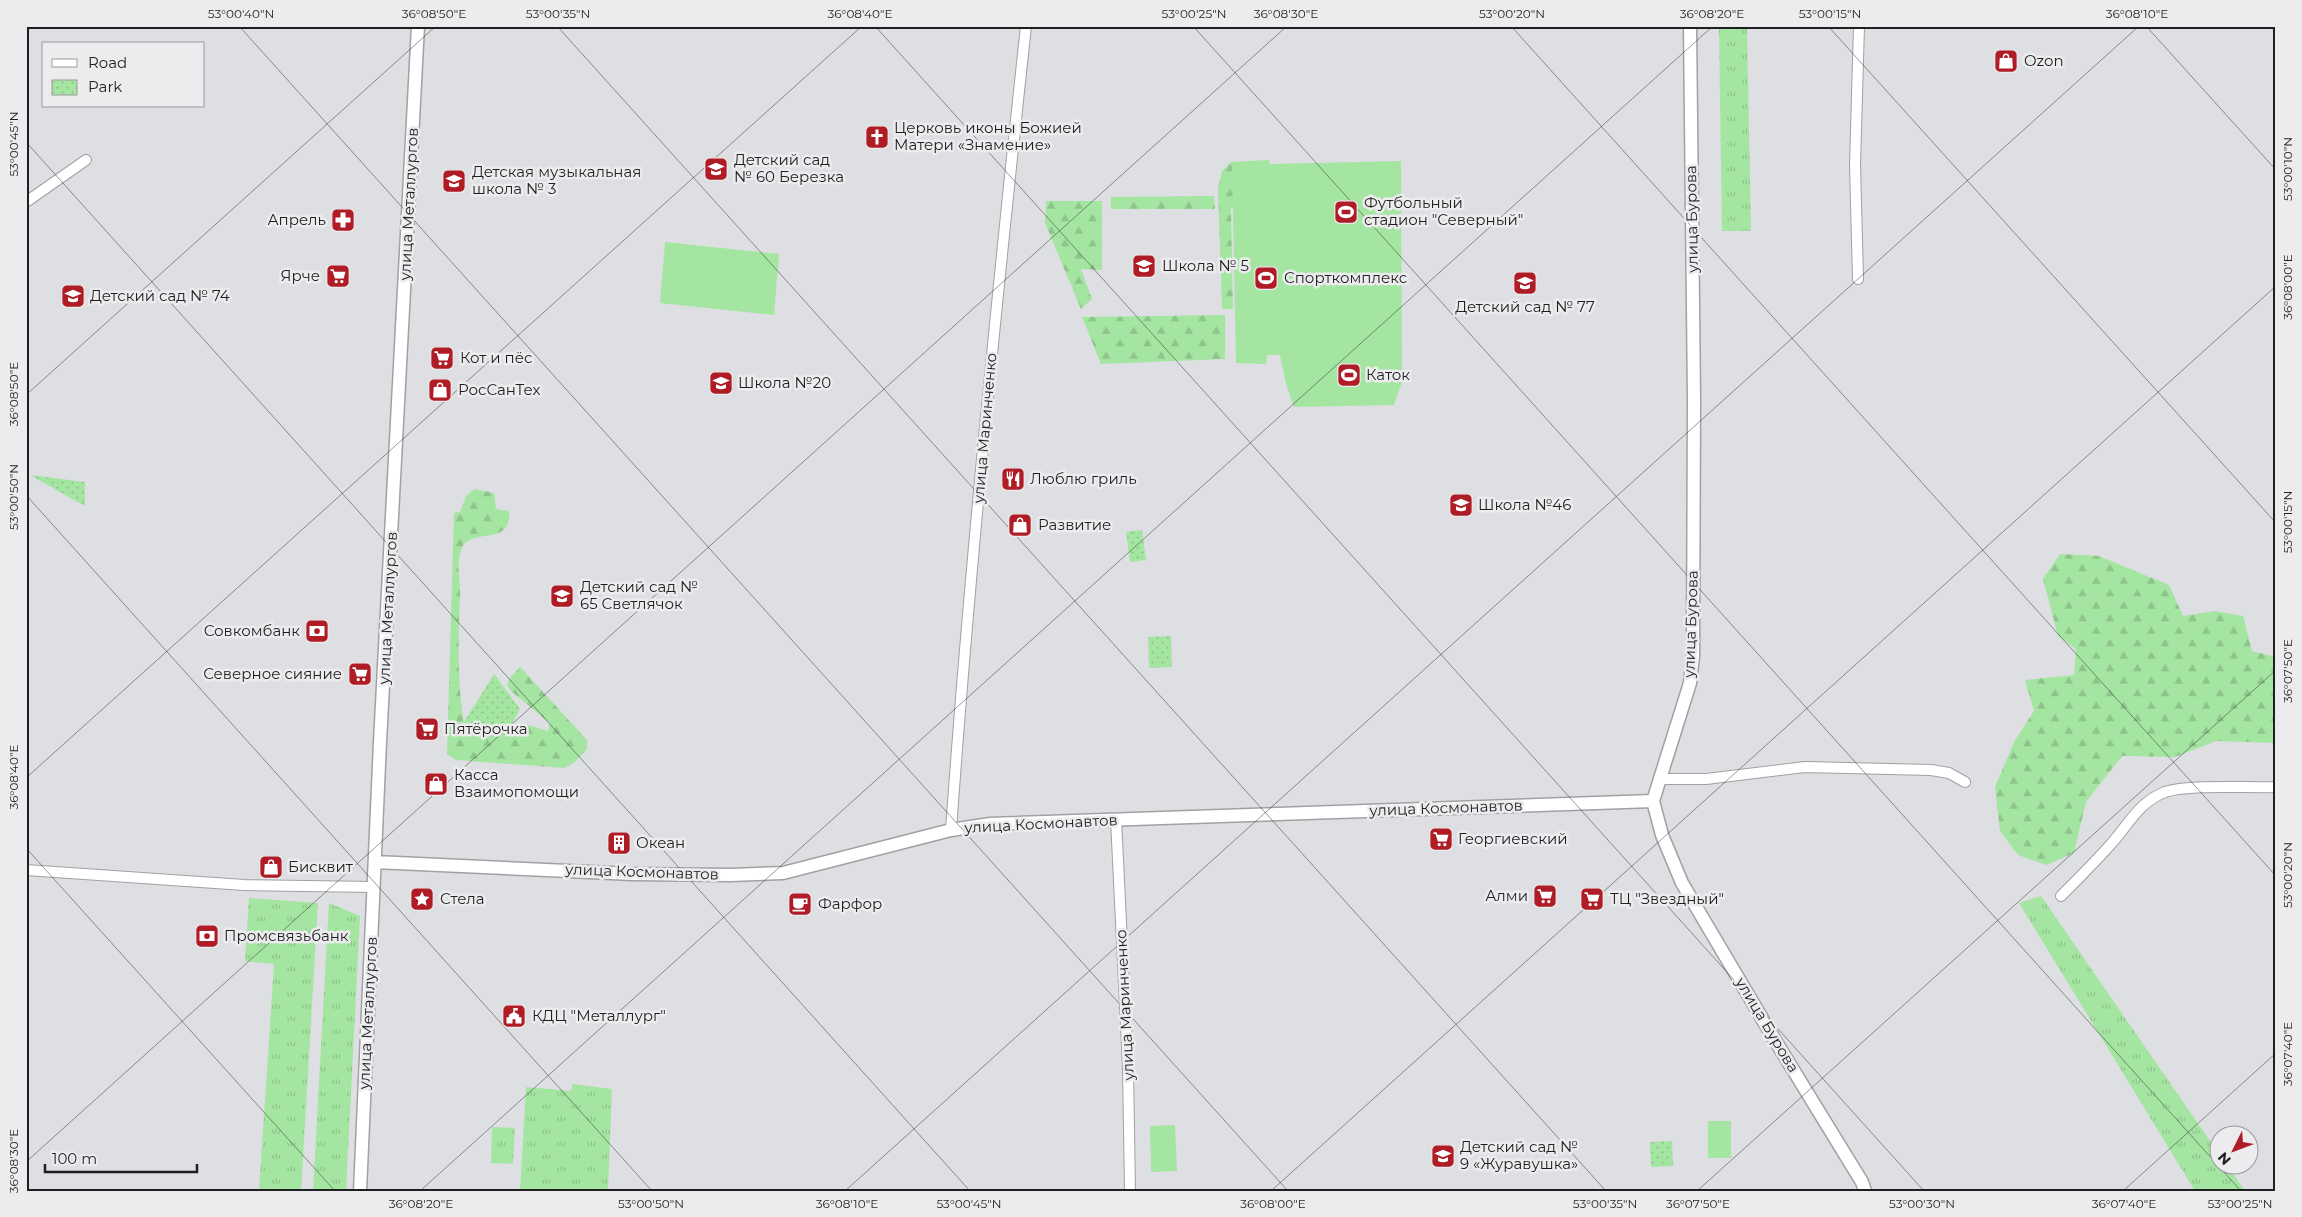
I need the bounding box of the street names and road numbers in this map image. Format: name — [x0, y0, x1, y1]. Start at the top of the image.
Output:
street label: улица Металлургов — [395, 127, 422, 282]
street label: улица Бурова — [1681, 165, 1702, 274]
street label: улица Маринченко — [968, 352, 1001, 505]
street label: улица Металлургов — [374, 531, 401, 686]
street label: улица Бурова — [1679, 570, 1702, 679]
street label: улица Космонавтов — [1368, 795, 1523, 820]
street label: улица Космонавтов — [963, 810, 1118, 837]
street label: улица Космонавтов — [564, 859, 719, 884]
street label: улица Маринченко — [1111, 929, 1138, 1082]
street label: улица Металлургов — [354, 936, 381, 1091]
street label: улица Бурова — [1731, 973, 1803, 1076]

